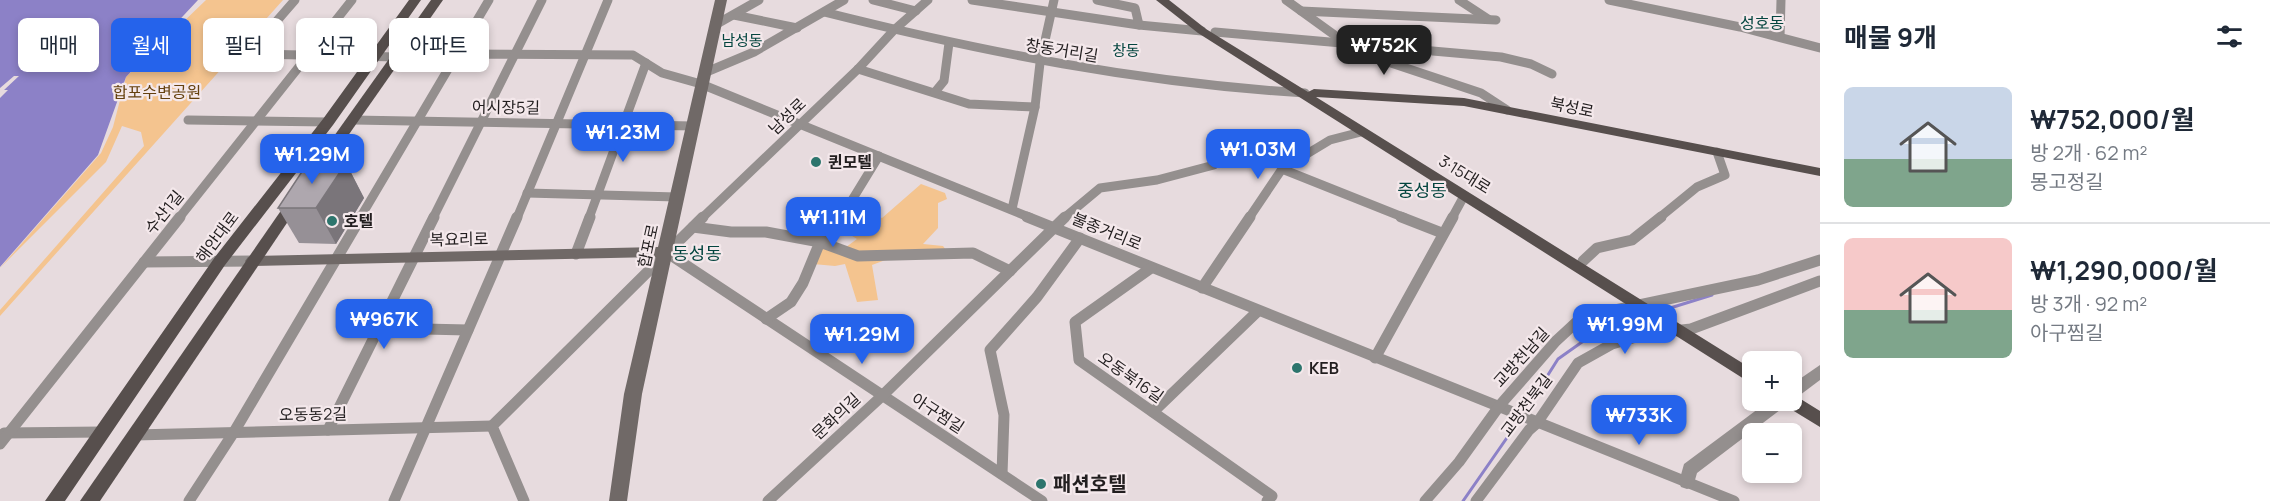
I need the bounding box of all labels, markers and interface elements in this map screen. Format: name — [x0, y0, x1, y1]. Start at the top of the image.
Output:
district label: 성호동 — [1740, 12, 1784, 34]
chip: 매매 — [18, 18, 99, 72]
chip: 월세 — [111, 18, 191, 72]
chip: 필터 — [203, 18, 284, 72]
chip: 신규 — [296, 18, 377, 72]
chip: 아파트 — [389, 18, 489, 72]
text: 매물 9개 — [1844, 19, 1937, 55]
icon: filters — [2213, 20, 2246, 53]
pin: ₩752K — [1342, 25, 1426, 76]
district label: 남성동 — [721, 30, 763, 51]
text: ₩752K — [1351, 31, 1417, 58]
street label: 창동거리길 — [1024, 33, 1100, 67]
district label: 창동 — [1112, 40, 1140, 61]
park label: 합포수변공원 — [113, 81, 201, 103]
street label: 북성로 — [1548, 92, 1596, 122]
street label: 남성로 — [763, 93, 811, 139]
street label: 어시장5길 — [472, 95, 540, 119]
text: ₩752,000/월 — [2030, 101, 2195, 137]
icon: home — [1892, 111, 1964, 183]
pin: ₩1.23M — [574, 112, 672, 163]
text: ₩1.23M — [586, 118, 660, 145]
pin: ₩1.03M — [1209, 129, 1307, 180]
pin: ₩1.29M — [263, 134, 361, 185]
text: ₩1.03M — [1220, 135, 1296, 162]
text: 방 2개 · 62 m² — [2030, 139, 2148, 166]
text: ₩1.29M — [274, 140, 350, 167]
street label: 3·15대로 — [1435, 149, 1495, 199]
place label: 퀸모텔 — [828, 151, 872, 173]
marker: 퀸모텔 — [809, 155, 823, 169]
text: 몽고정길 — [2030, 168, 2104, 195]
district label: 중성동 — [1397, 178, 1447, 202]
street label: 수산1길 — [140, 185, 188, 239]
pin: ₩1.11M — [784, 197, 882, 248]
text: ₩1.11M — [800, 203, 866, 230]
street label: 해안대로 — [190, 207, 244, 267]
street label: 불종거리로 — [1069, 207, 1145, 255]
place label: 호텔 — [344, 210, 373, 232]
marker: 호텔 — [325, 214, 339, 228]
street label: 합포로 — [633, 222, 663, 270]
street label: 복요리로 — [429, 227, 489, 251]
district label: 동성동 — [672, 241, 722, 265]
text: ₩1,290,000/월 — [2030, 252, 2218, 288]
icon: home — [1892, 262, 1964, 334]
text: 방 3개 · 92 m² — [2030, 290, 2147, 317]
pin: ₩967K — [342, 299, 426, 350]
pin: ₩1.99M — [1576, 304, 1674, 355]
text: ₩967K — [350, 305, 418, 332]
text: ₩1.99M — [1587, 310, 1663, 337]
pin: ₩1.29M — [813, 314, 911, 365]
text: 아구찜길 — [2030, 319, 2104, 346]
text: ₩1.29M — [824, 320, 900, 347]
street label: 교방천남길 — [1488, 322, 1554, 392]
street label: 오동북16길 — [1094, 346, 1168, 408]
map controls — [1742, 351, 1802, 483]
button: + — [1742, 351, 1802, 411]
place label: KEB — [1309, 357, 1339, 379]
marker: KEB — [1290, 361, 1304, 375]
street label: 교방천북길 — [1495, 369, 1557, 441]
street label: 문화의길 — [807, 388, 865, 444]
street label: 아구찜길 — [907, 388, 969, 438]
pin: ₩733K — [1597, 395, 1681, 446]
text: ₩733K — [1605, 401, 1673, 428]
street label: 오동동2길 — [279, 402, 347, 426]
button: − — [1742, 423, 1802, 483]
place label: 패션호텔 — [1053, 470, 1127, 497]
marker: 패션호텔 — [1034, 477, 1048, 491]

